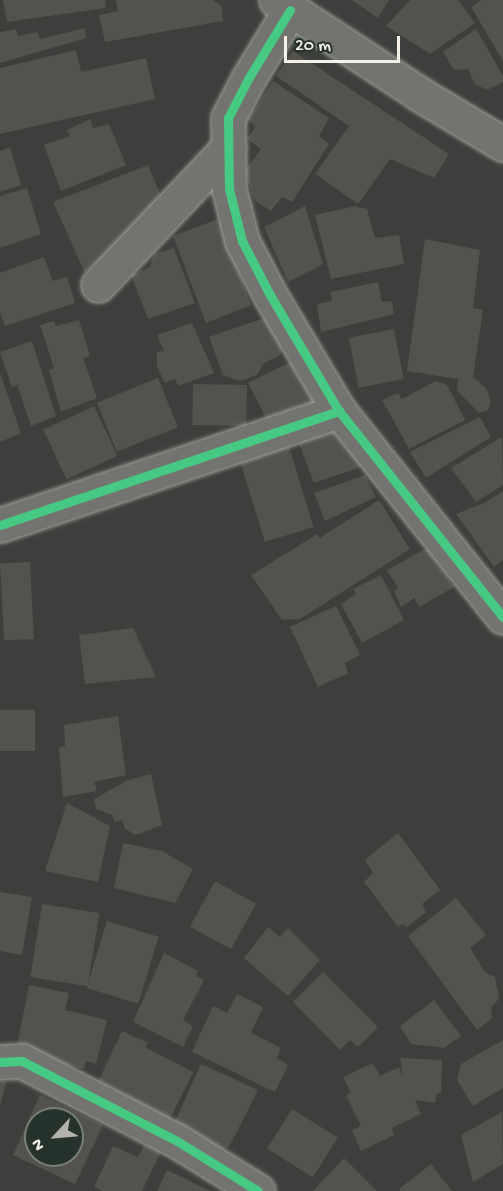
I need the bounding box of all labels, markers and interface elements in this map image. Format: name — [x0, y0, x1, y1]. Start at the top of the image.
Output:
scale bar — [287, 24, 402, 62]
text: 20 m — [295, 36, 331, 57]
north arrow — [24, 1107, 84, 1167]
text: N — [28, 1135, 50, 1153]

